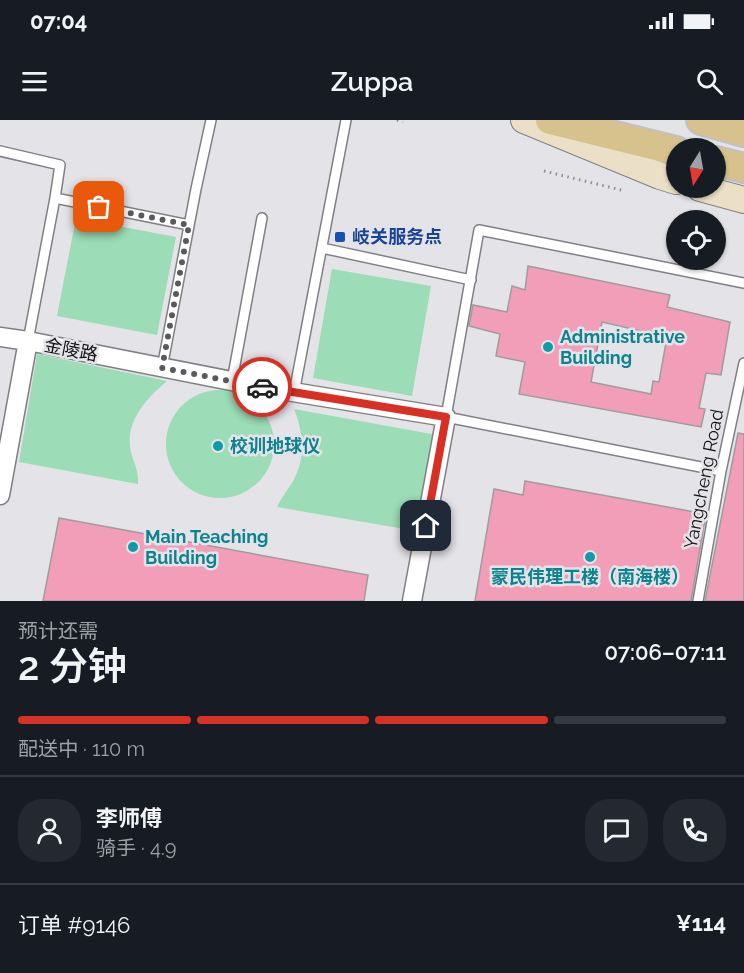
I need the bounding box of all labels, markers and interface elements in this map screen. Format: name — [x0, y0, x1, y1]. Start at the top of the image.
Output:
text: 07:04 — [30, 8, 87, 34]
icon: menu — [18, 65, 51, 98]
icon: search — [693, 65, 726, 98]
text: Zuppa — [331, 66, 413, 97]
north arrow — [666, 138, 726, 198]
map controls — [666, 138, 726, 270]
pin — [73, 181, 124, 232]
icon: bag — [82, 190, 115, 223]
button: locate — [666, 210, 726, 270]
place label: 岐关服务点 — [352, 226, 442, 247]
marker: 岐关服务点 — [333, 230, 347, 244]
place label: Administrative Building — [560, 326, 685, 368]
street label: 金陵路 — [43, 334, 100, 365]
marker: Administrative Building — [541, 340, 555, 354]
courier — [232, 357, 292, 417]
icon: car — [246, 371, 279, 404]
street label: Yangcheng Road — [680, 407, 727, 551]
place label: 校训地球仪 — [230, 435, 320, 456]
marker: 校训地球仪 — [211, 439, 225, 453]
pin — [400, 500, 451, 551]
icon: home — [409, 509, 442, 542]
place label: Main Teaching Building — [145, 526, 268, 568]
marker: Main Teaching Building — [126, 540, 140, 554]
marker: 蒙民伟理工楼（南海楼） — [583, 550, 597, 564]
place label: 蒙民伟理工楼（南海楼） — [491, 566, 689, 587]
text: 预计还需 — [18, 619, 98, 643]
text: 07:06–07:11 — [604, 639, 726, 665]
text: 2 分钟 — [18, 643, 127, 689]
text: 配送中 · 110 m — [18, 737, 145, 761]
button: person — [18, 799, 81, 862]
button: chat — [585, 799, 648, 862]
button: phone — [663, 799, 726, 862]
text: 李师傅 — [96, 805, 162, 831]
text: 骑手 · 4.9 — [96, 836, 176, 860]
text: ¥114 — [676, 910, 726, 936]
text: 订单 #9146 — [18, 912, 130, 938]

